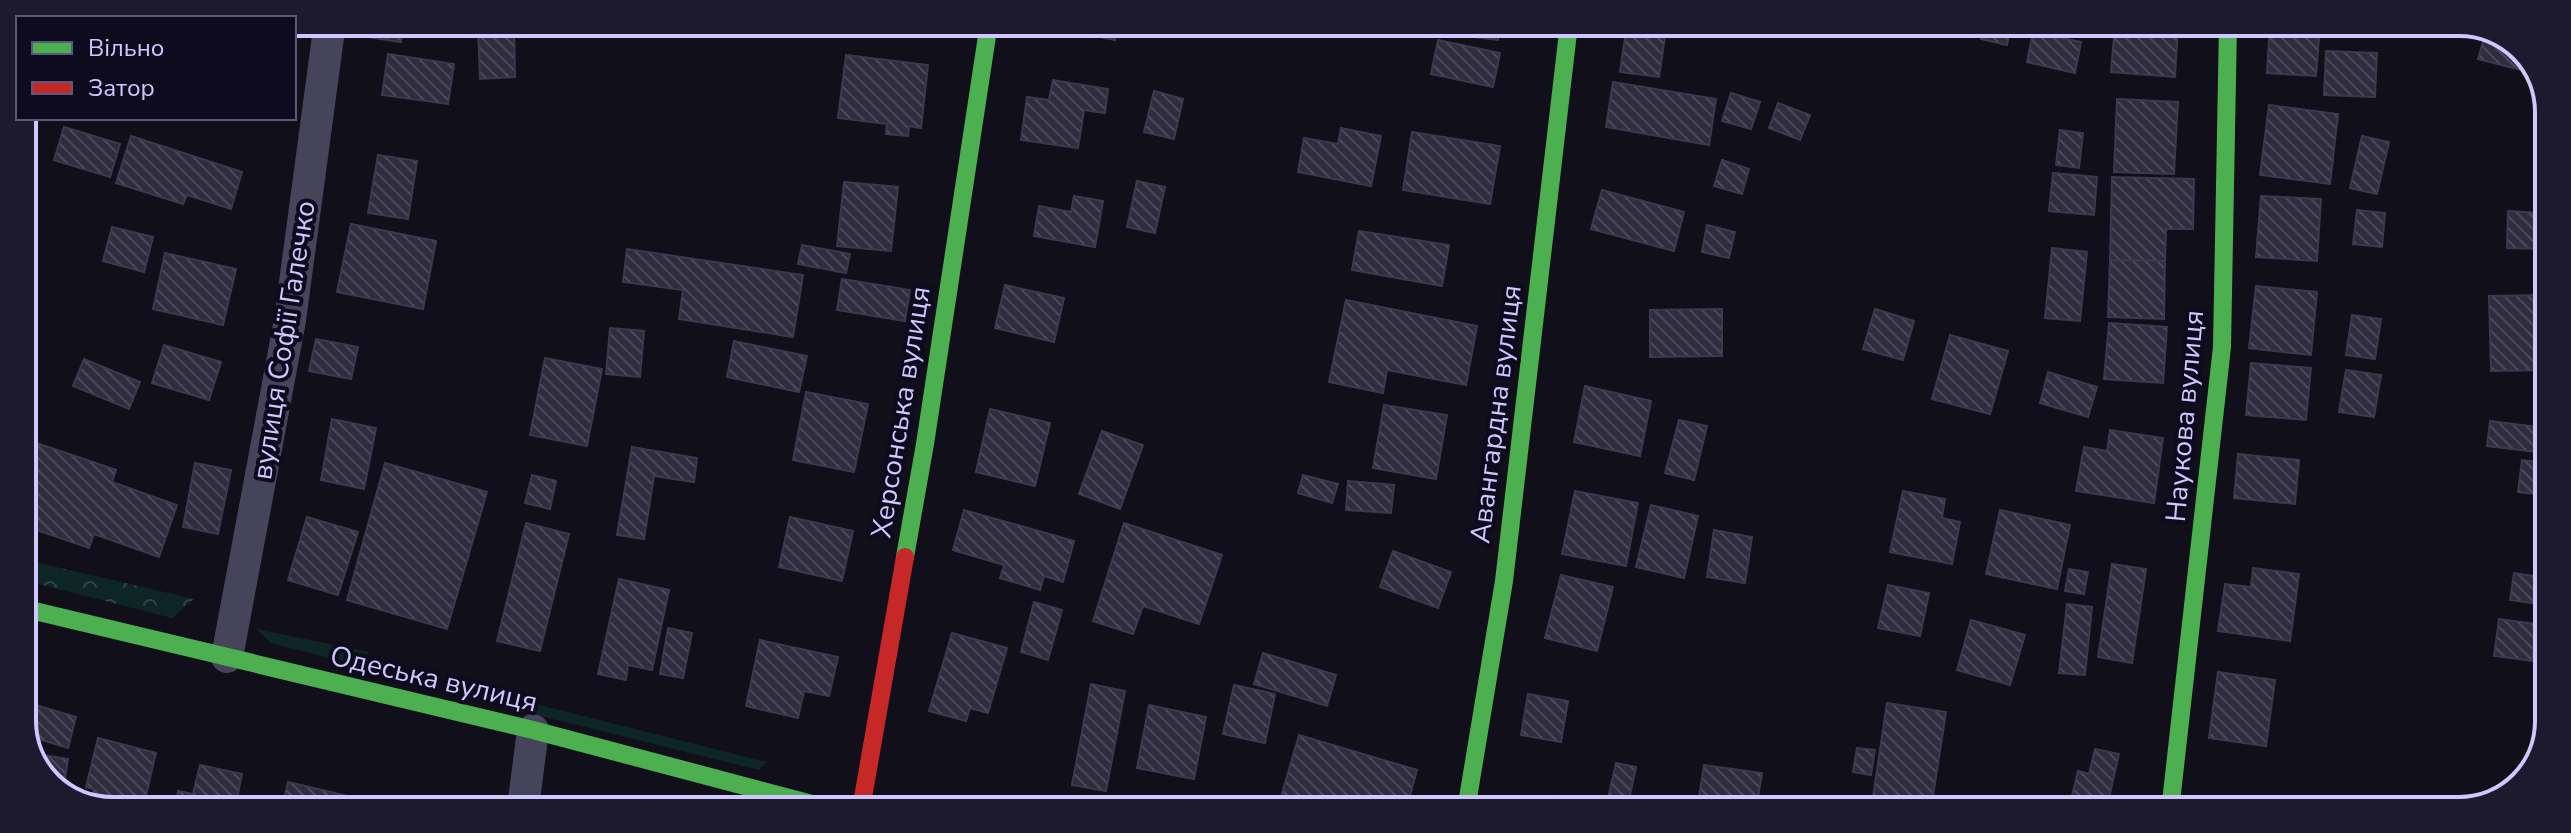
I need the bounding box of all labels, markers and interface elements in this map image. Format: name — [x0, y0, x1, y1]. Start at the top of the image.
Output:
legend — [16, 16, 296, 120]
text: Вільно — [88, 32, 164, 64]
text: Затор — [88, 72, 155, 104]
street label: вулиця Софії Галечко — [243, 198, 325, 482]
street label: Авангардна вулиця — [1461, 283, 1531, 545]
street label: Херсонська вулиця — [862, 284, 940, 541]
street label: Наукова вулиця — [2157, 308, 2213, 524]
street label: Одеська вулиця — [326, 637, 541, 721]

